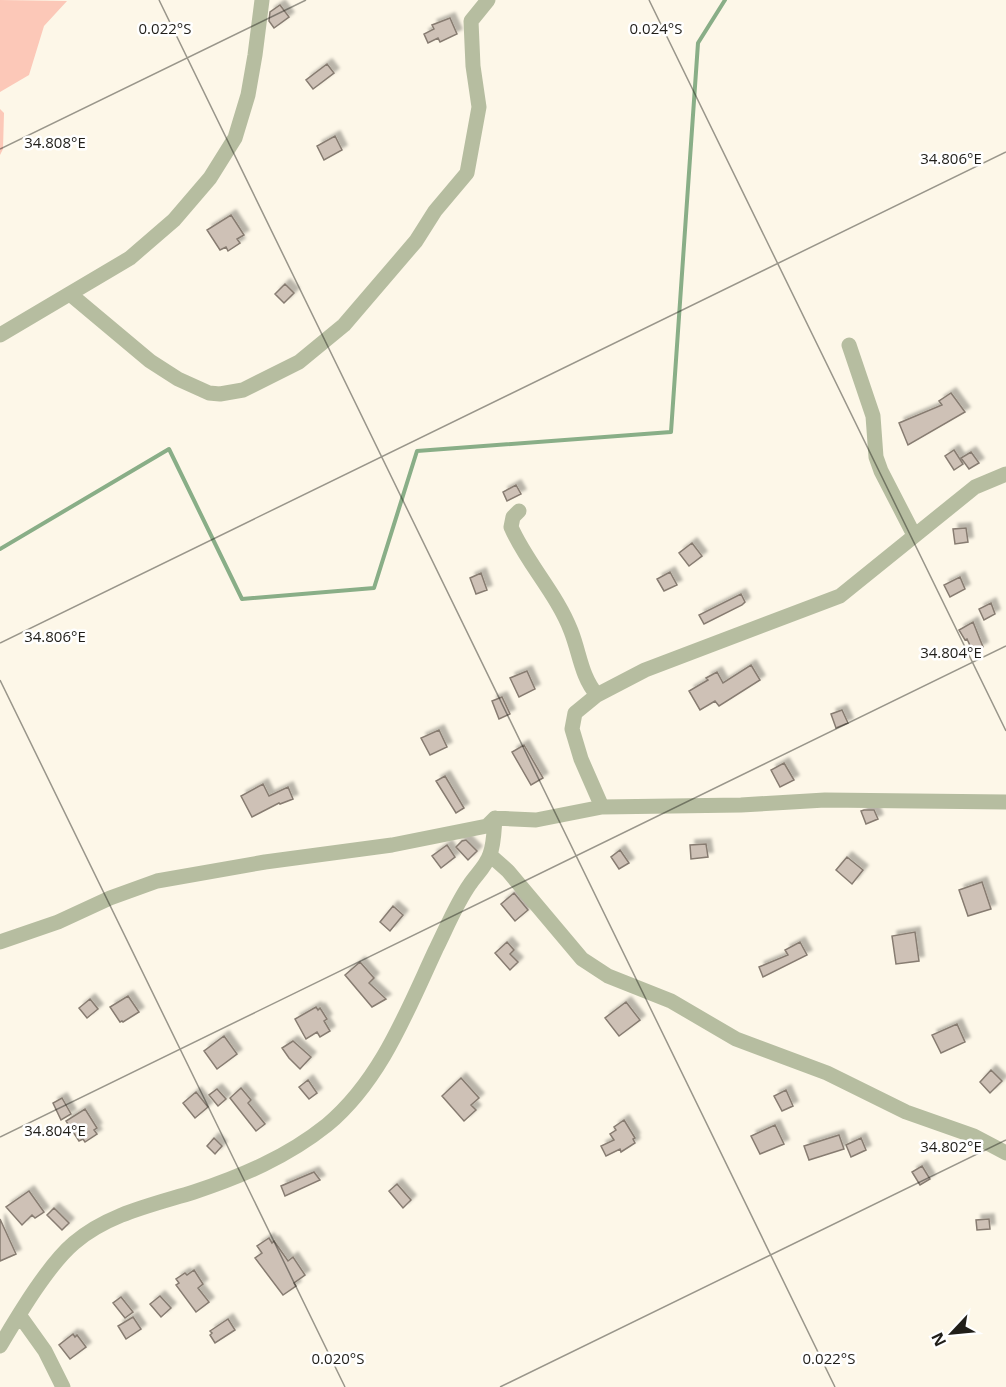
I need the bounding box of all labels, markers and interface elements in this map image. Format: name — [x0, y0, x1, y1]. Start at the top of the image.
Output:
text: 0.022°S — [139, 18, 191, 38]
text: 0.024°S — [630, 18, 682, 38]
text: 34.808°E — [24, 132, 86, 152]
text: 34.806°E — [920, 148, 982, 168]
text: 34.806°E — [24, 626, 86, 646]
text: 34.804°E — [920, 642, 982, 662]
text: 34.804°E — [24, 1120, 86, 1140]
text: 34.802°E — [920, 1136, 982, 1156]
north arrow — [922, 1303, 982, 1363]
text: N — [926, 1329, 951, 1350]
text: 0.020°S — [312, 1348, 364, 1368]
text: 0.022°S — [803, 1348, 855, 1368]

